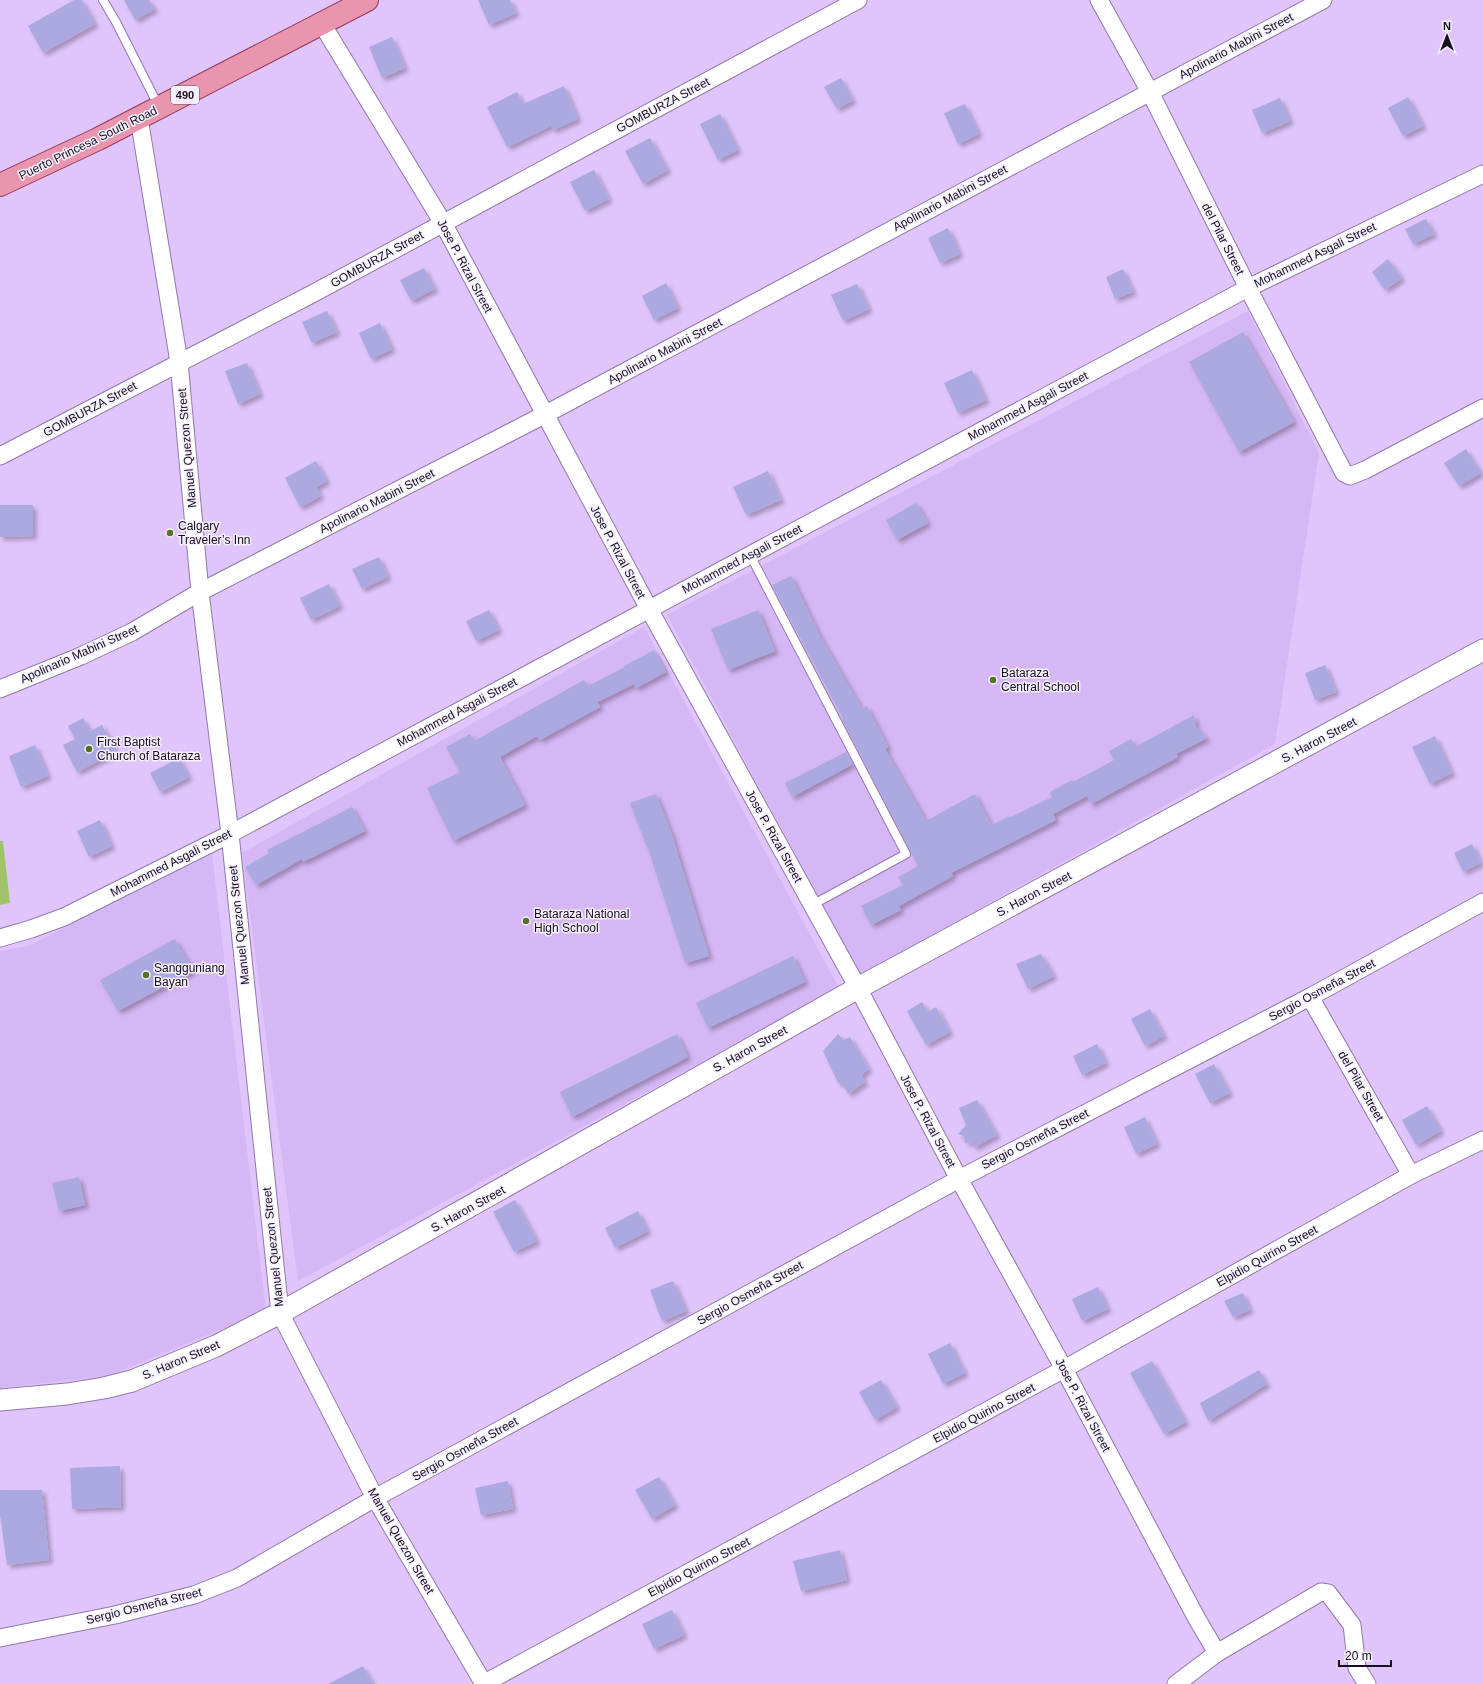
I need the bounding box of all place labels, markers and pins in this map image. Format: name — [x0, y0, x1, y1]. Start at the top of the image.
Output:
place label: Calgary Traveler’s Inn — [178, 519, 250, 547]
marker: Calgary Traveler’s Inn — [165, 528, 175, 538]
place label: Bataraza Central School — [1001, 666, 1080, 694]
marker: Bataraza Central School — [988, 675, 998, 685]
place label: First Baptist Church of Bataraza — [97, 735, 201, 763]
marker: First Baptist Church of Bataraza — [84, 744, 94, 754]
place label: Bataraza National High School — [534, 907, 629, 935]
marker: Bataraza National High School — [521, 916, 531, 926]
place label: Sangguniang Bayan — [154, 961, 225, 989]
marker: Sangguniang Bayan — [141, 970, 151, 980]

